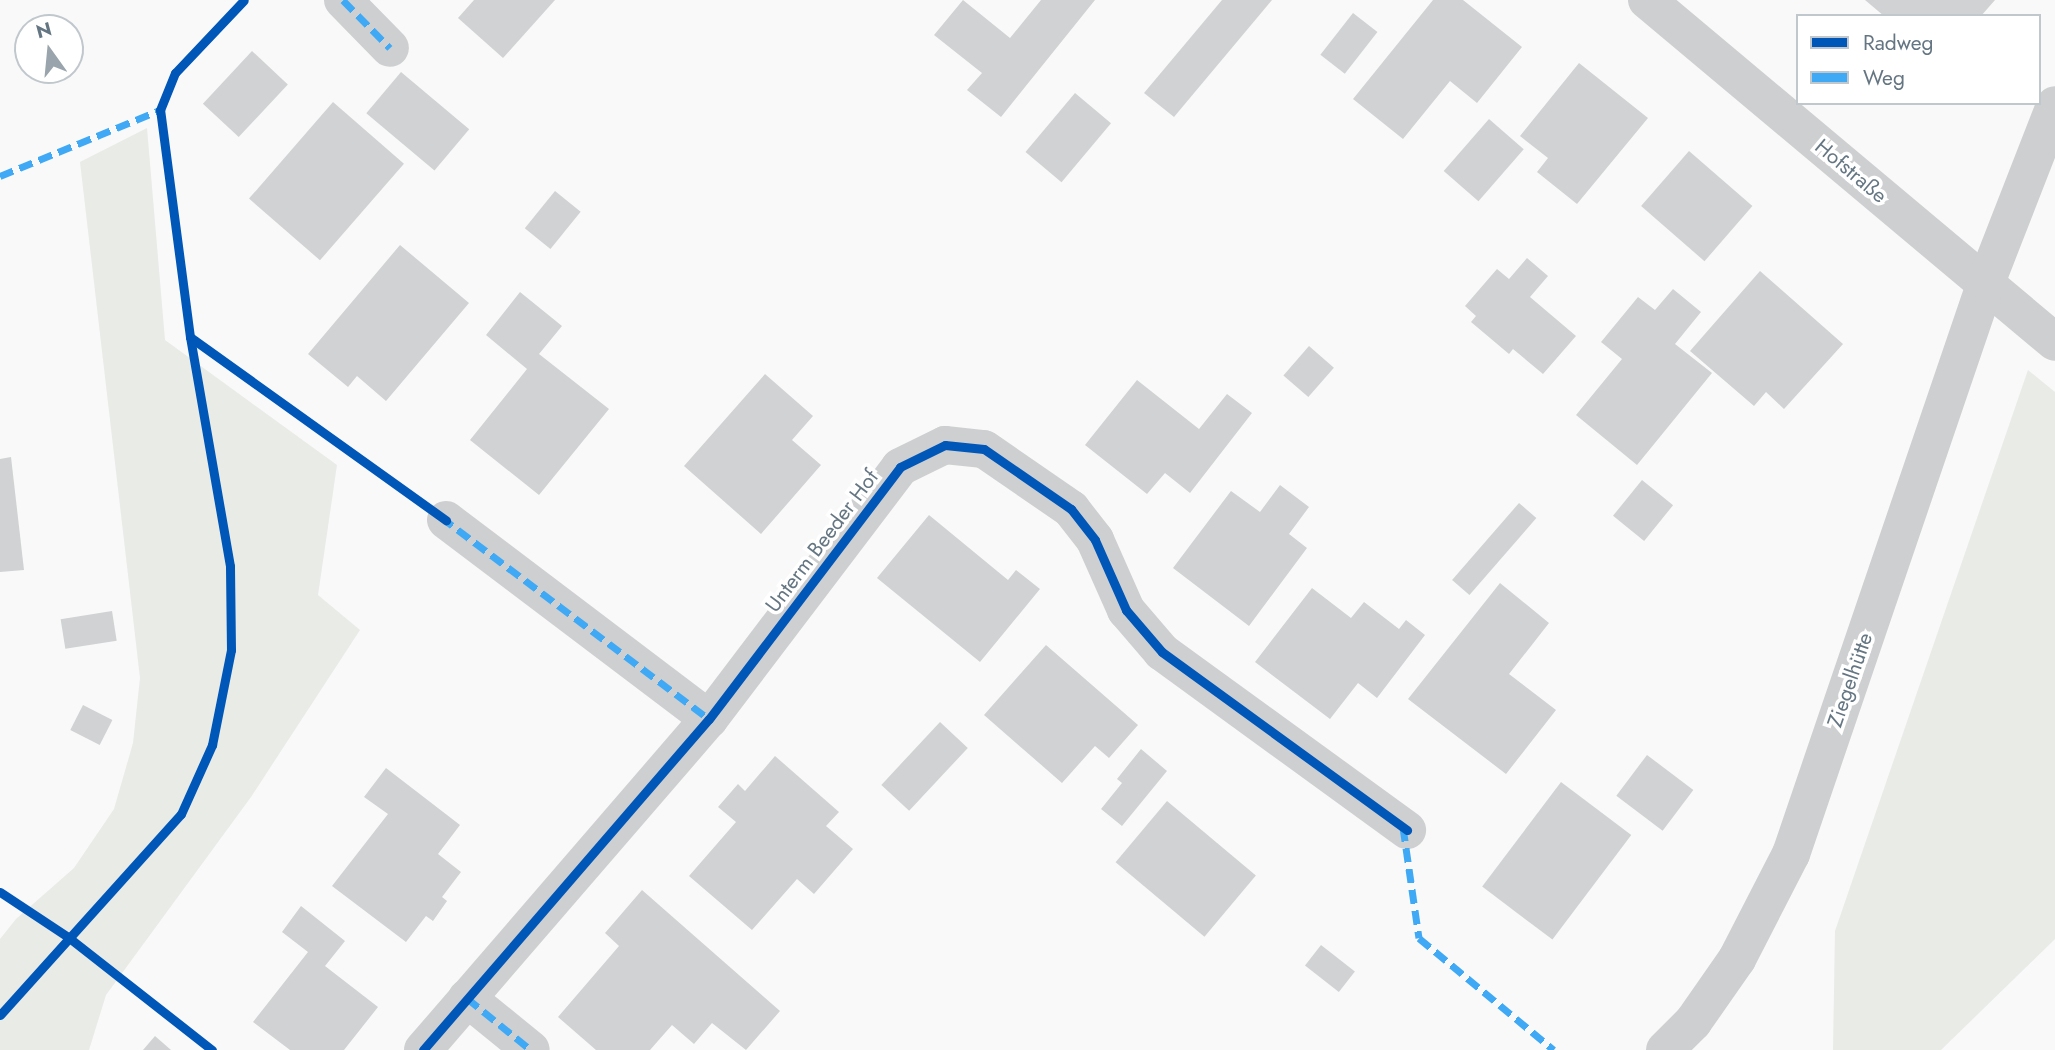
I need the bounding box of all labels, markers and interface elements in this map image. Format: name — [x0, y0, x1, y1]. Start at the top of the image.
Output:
north arrow — [14, 14, 84, 84]
legend — [1796, 14, 2041, 105]
text: N — [33, 15, 55, 45]
text: Radweg — [1863, 28, 1934, 58]
text: Weg — [1863, 63, 1905, 93]
street label: Hofstraße — [1810, 134, 1892, 208]
street label: Unterm Beeder Hof — [760, 465, 884, 617]
street label: Ziegelhütte — [1822, 629, 1878, 731]

